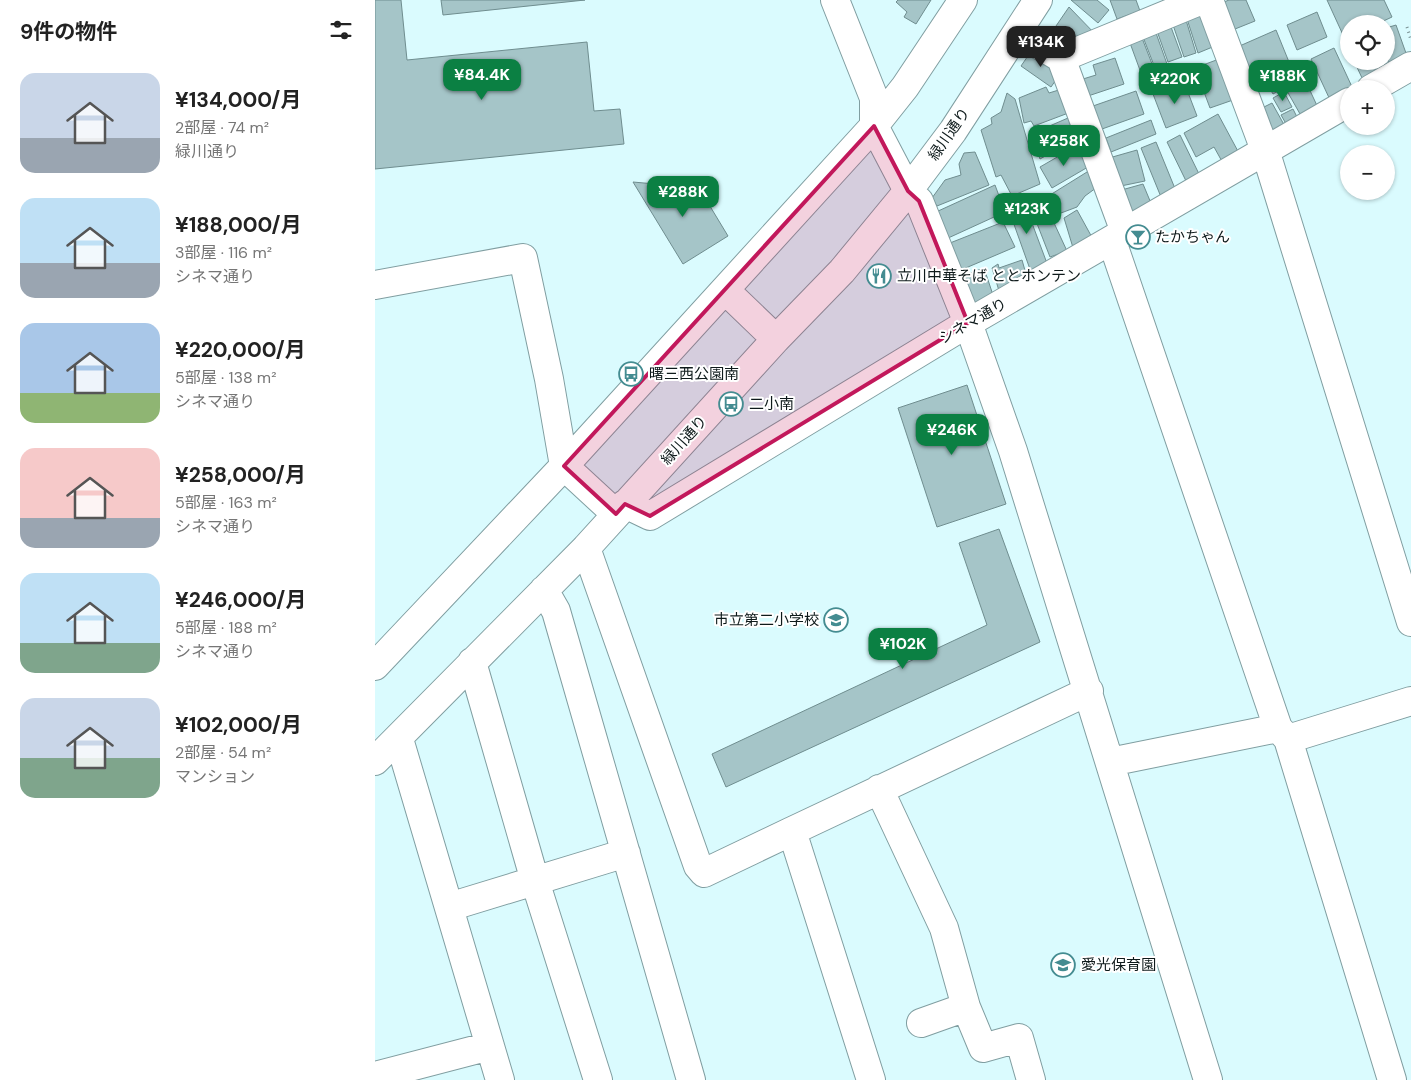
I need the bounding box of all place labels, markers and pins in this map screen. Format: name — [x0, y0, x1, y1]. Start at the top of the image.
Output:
pin: ¥134K — [1006, 26, 1076, 68]
pin: ¥84.4K — [441, 58, 523, 101]
pin: ¥188K — [1248, 59, 1318, 102]
pin: ¥220K — [1140, 62, 1210, 105]
pin: ¥258K — [1029, 124, 1099, 167]
pin: ¥288K — [648, 176, 718, 218]
pin: ¥123K — [992, 192, 1062, 235]
bar icon: たかちゃん — [1125, 224, 1151, 250]
place label: たかちゃん — [1155, 227, 1230, 247]
restaurant icon: 立川中華そば ととホンテン — [866, 263, 892, 289]
place label: 立川中華そば ととホンテン — [897, 266, 1081, 286]
bus stop icon: 曙三西公園南 — [618, 361, 644, 387]
place label: 曙三西公園南 — [649, 364, 739, 384]
bus stop icon: 二小南 — [718, 391, 744, 417]
place label: 二小南 — [749, 394, 794, 414]
pin: ¥246K — [917, 414, 987, 456]
school or university icon: 市立第二小学校 — [823, 607, 849, 633]
place label: 市立第二小学校 — [714, 610, 819, 630]
pin: ¥102K — [868, 628, 938, 670]
school or university icon: 愛光保育園 — [1050, 952, 1076, 978]
place label: 愛光保育園 — [1081, 955, 1156, 975]

